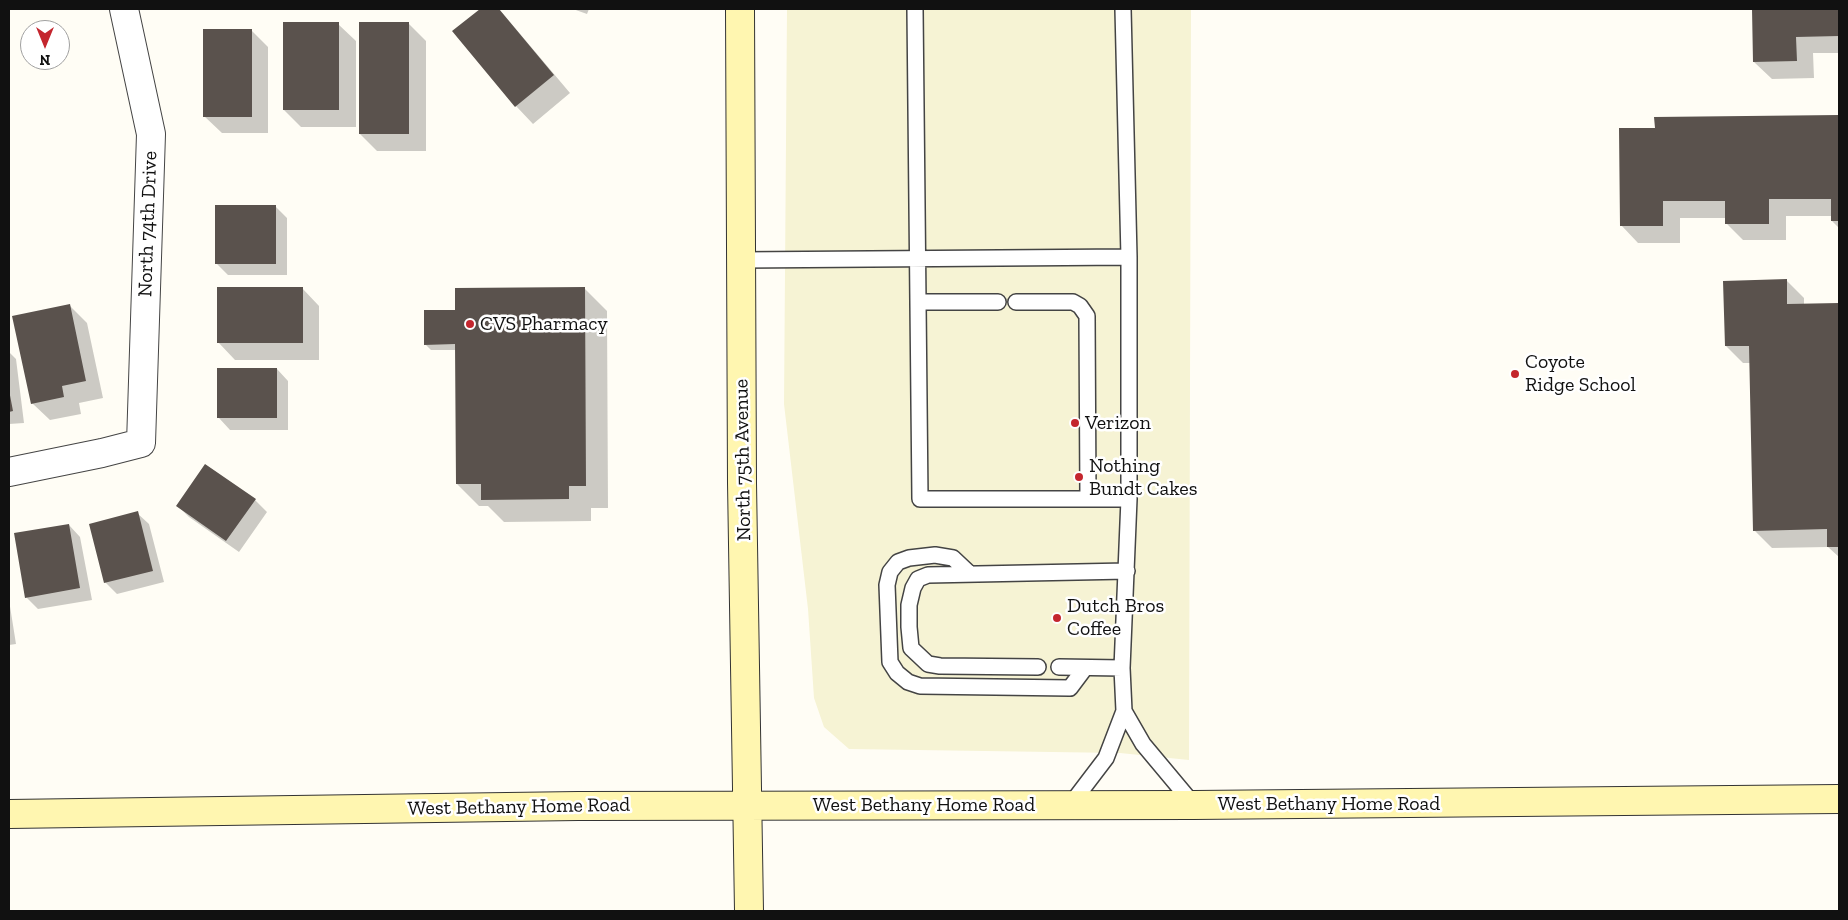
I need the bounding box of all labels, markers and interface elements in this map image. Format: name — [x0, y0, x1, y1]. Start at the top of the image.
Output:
north arrow — [20, 20, 70, 70]
text: N — [40, 51, 50, 68]
street label: North 74th Drive — [133, 151, 163, 297]
place label: CVS Pharmacy — [480, 312, 608, 336]
marker: CVS Pharmacy — [464, 318, 476, 330]
place label: Coyote Ridge School — [1525, 350, 1636, 397]
marker: Coyote Ridge School — [1509, 368, 1521, 380]
street label: North 75th Avenue — [730, 379, 756, 541]
place label: Verizon — [1085, 411, 1151, 435]
marker: Verizon — [1069, 417, 1081, 429]
place label: Nothing Bundt Cakes — [1089, 454, 1197, 501]
marker: Nothing Bundt Cakes — [1073, 471, 1085, 483]
place label: Dutch Bros Coffee — [1067, 594, 1164, 641]
marker: Dutch Bros Coffee — [1051, 612, 1063, 624]
street label: West Bethany Home Road — [1218, 792, 1440, 816]
street label: West Bethany Home Road — [408, 793, 630, 821]
street label: West Bethany Home Road — [813, 793, 1035, 817]

